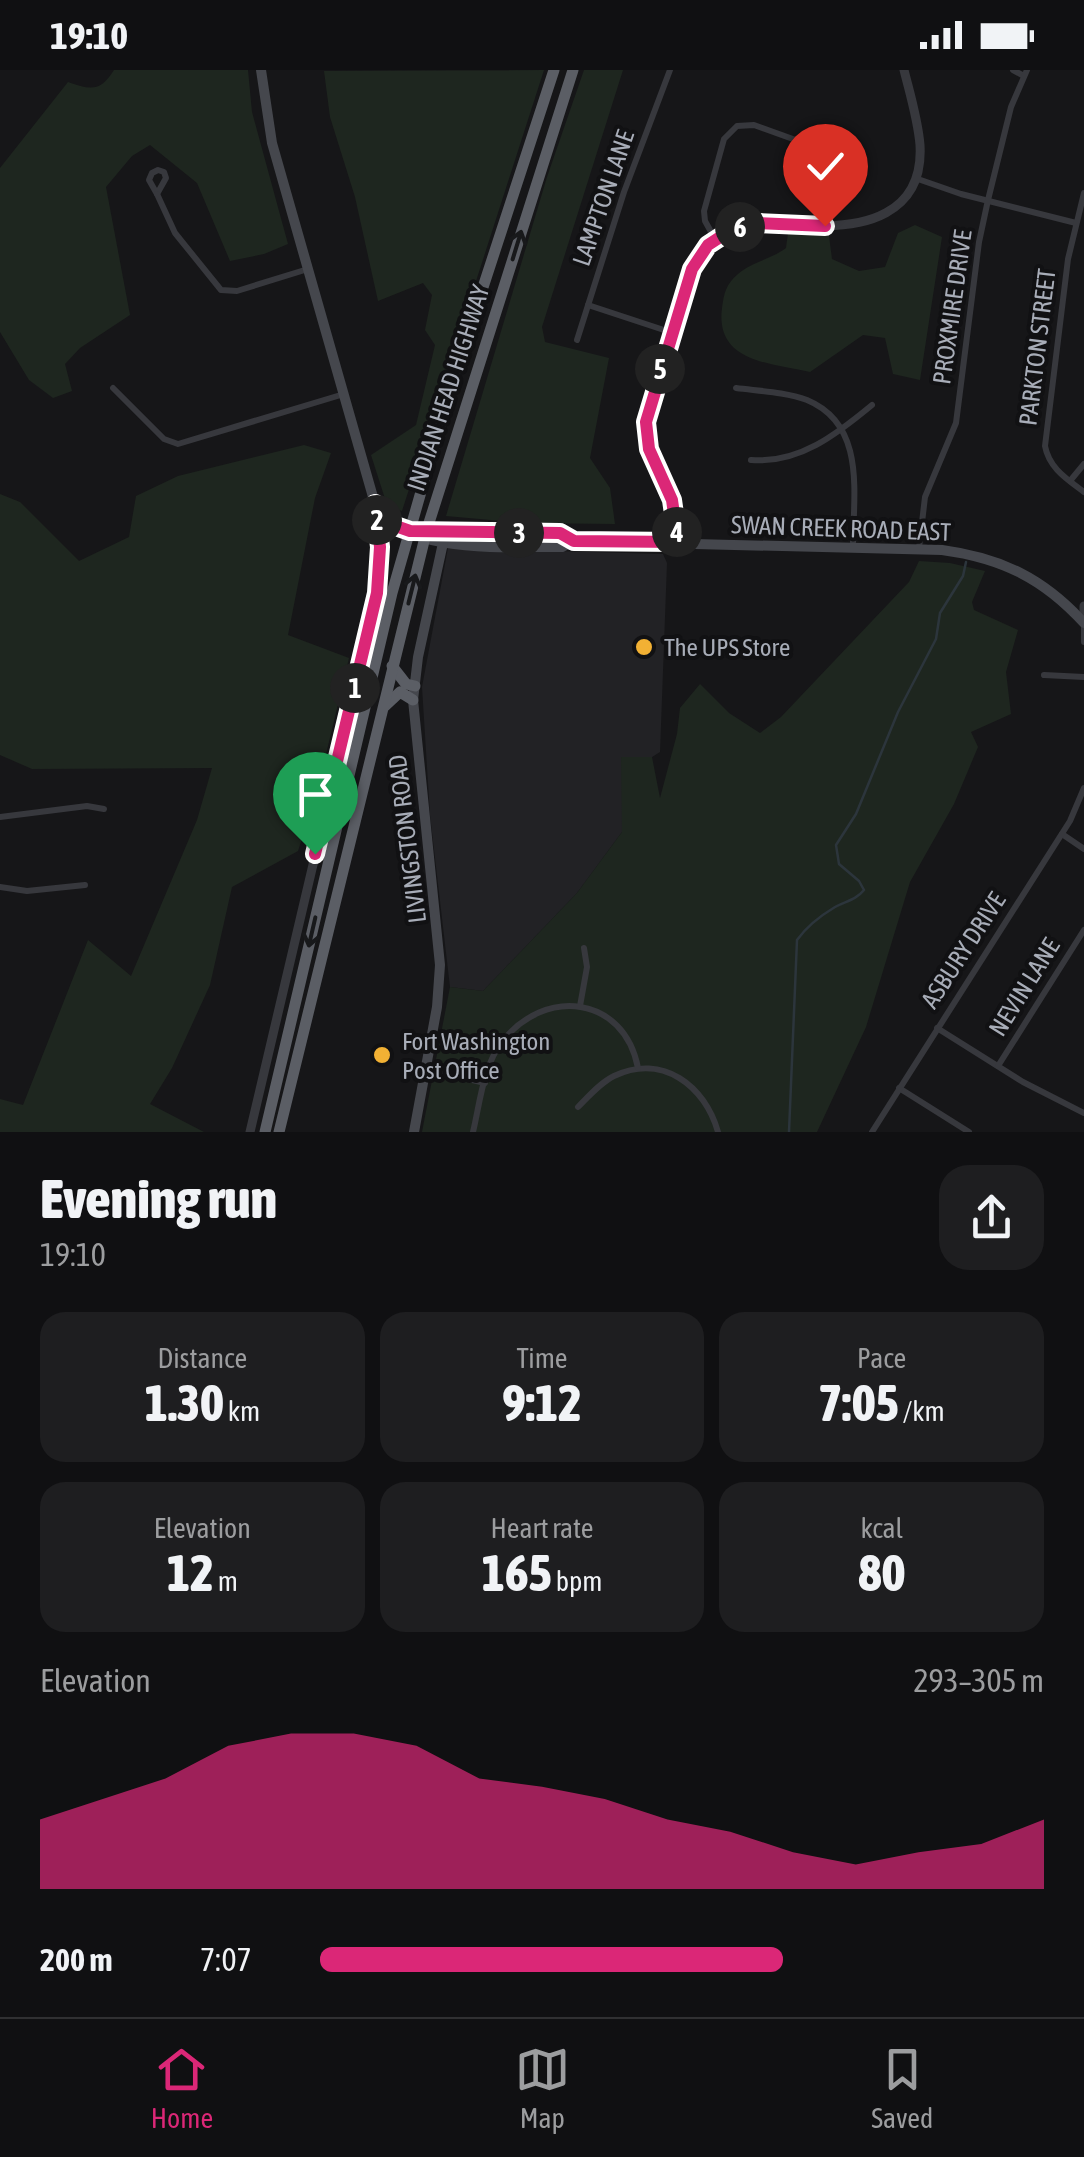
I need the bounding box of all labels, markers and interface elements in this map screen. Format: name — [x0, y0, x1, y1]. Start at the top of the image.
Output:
text: 19:10 — [50, 14, 128, 57]
pin — [783, 124, 868, 227]
street label: LAMPTON LANE — [567, 126, 639, 269]
icon: check — [798, 139, 853, 194]
pin: 6 — [715, 202, 765, 252]
text: 6 — [733, 211, 747, 243]
street label: PROXMIRE DRIVE — [927, 228, 977, 386]
one-way arrow — [510, 230, 528, 261]
street label: PARKTON STREET — [1013, 267, 1061, 427]
street label: INDIAN HEAD HIGHWAY — [401, 281, 495, 495]
pin: 5 — [635, 344, 685, 394]
text: 5 — [653, 353, 667, 385]
pin: 2 — [352, 495, 402, 545]
text: 2 — [370, 504, 384, 536]
pin: 4 — [652, 507, 702, 557]
pin: 3 — [494, 508, 544, 558]
street label: SWAN CREEK ROAD EAST — [730, 510, 952, 546]
text: 4 — [670, 516, 684, 548]
text: 3 — [512, 517, 526, 549]
one-way arrow — [403, 574, 422, 605]
place label: The UPS Store — [664, 633, 790, 661]
marker: The UPS Store — [633, 636, 655, 658]
pin: 1 — [330, 663, 380, 713]
text: 1 — [348, 672, 362, 704]
pin — [273, 752, 358, 855]
street label: LIVINGSTON ROAD — [383, 753, 431, 925]
icon: arrive — [288, 767, 343, 822]
street label: ASBURY DRIVE — [915, 887, 1011, 1013]
one-way arrow — [302, 915, 320, 947]
street label: NEVIN LANE — [983, 933, 1065, 1041]
place label: Fort Washington Post Office — [402, 1027, 550, 1084]
marker: Fort Washington Post Office — [371, 1044, 393, 1066]
button: share — [939, 1165, 1044, 1270]
text: Evening run — [40, 1167, 277, 1230]
text: 19:10 — [40, 1236, 106, 1273]
text: Distance — [157, 1342, 247, 1374]
text: Time — [516, 1342, 568, 1374]
text: Pace — [857, 1342, 906, 1374]
text: 1.30 — [144, 1374, 224, 1432]
text: 9:12 — [502, 1374, 582, 1432]
text: 7:05 — [819, 1374, 899, 1432]
text: km — [224, 1395, 260, 1427]
text: /km — [899, 1395, 945, 1427]
text: Elevation — [154, 1512, 251, 1544]
text: Heart rate — [490, 1512, 594, 1544]
text: kcal — [860, 1512, 903, 1544]
text: 12 — [167, 1544, 214, 1602]
text: 165 — [481, 1544, 552, 1602]
text: 80 — [858, 1544, 905, 1602]
text: m — [214, 1565, 238, 1597]
text: bpm — [552, 1565, 603, 1597]
text: Elevation — [40, 1662, 151, 1699]
text: 293–305 m — [914, 1662, 1044, 1699]
text: 200 m — [40, 1941, 113, 1978]
text: 7:07 — [200, 1941, 251, 1978]
tab: Home — [151, 2042, 213, 2134]
tab: Map — [515, 2042, 570, 2134]
tab: Saved — [871, 2042, 933, 2134]

